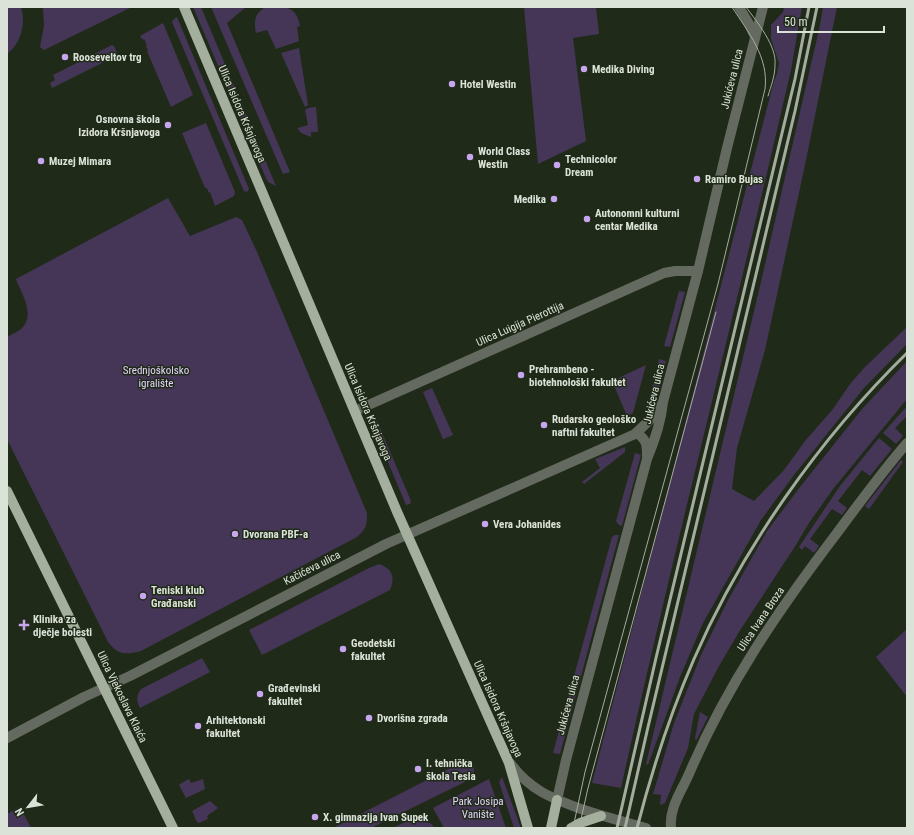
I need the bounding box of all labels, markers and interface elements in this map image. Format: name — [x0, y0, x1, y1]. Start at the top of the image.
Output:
scale bar — [778, 8, 884, 34]
text: 50 m — [784, 15, 808, 29]
street label: Jukićeva ulica — [718, 48, 746, 110]
place label: Rooseveltov trg — [73, 51, 142, 64]
marker: Rooseveltov trg — [60, 52, 70, 62]
street label: Ulica Isidora Kršnjavoga — [216, 63, 268, 165]
place label: Medika Diving — [592, 63, 654, 76]
marker: Medika Diving — [579, 64, 589, 74]
place label: Hotel Westin — [460, 78, 516, 91]
marker: Hotel Westin — [447, 79, 457, 89]
place label: Osnovna škola Izidora Kršnjavoga — [78, 113, 160, 139]
marker: Osnovna škola Izidora Kršnjavoga — [163, 120, 173, 130]
place label: World Class Westin — [478, 145, 530, 171]
marker: World Class Westin — [465, 152, 475, 162]
place label: Technicolor Dream — [565, 153, 617, 179]
place label: Muzej Mimara — [49, 155, 111, 168]
marker: Muzej Mimara — [36, 156, 46, 166]
marker: Technicolor Dream — [552, 160, 562, 170]
place label: Ramiro Bujas — [705, 173, 763, 186]
marker: Ramiro Bujas — [692, 174, 702, 184]
place label: Medika — [514, 193, 546, 206]
marker: Medika — [549, 194, 559, 204]
place label: Autonomni kulturni centar Medika — [595, 207, 680, 233]
marker: Autonomni kulturni centar Medika — [582, 214, 592, 224]
street label: Ulica Luigija Pierottija — [474, 299, 566, 349]
street label: Ulica Isidora Kršnjavoga — [342, 361, 394, 463]
place label: Prehrambeno - biotehnološki fakultet — [529, 363, 626, 389]
street label: Jukićeva ulica — [641, 363, 667, 425]
park label: Srednjoškolsko igralište — [123, 364, 190, 390]
marker: Prehrambeno - biotehnološki fakultet — [516, 370, 526, 380]
place label: Rudarsko geološko naftni fakultet — [552, 413, 637, 439]
marker: Rudarsko geološko naftni fakultet — [539, 420, 549, 430]
place label: Vera Johanides — [493, 518, 561, 531]
marker: Vera Johanides — [480, 519, 490, 529]
place label: Dvorana PBF-a — [243, 528, 308, 541]
marker: Dvorana PBF-a — [230, 529, 240, 539]
street label: Kačićeva ulica — [281, 548, 343, 588]
place label: Teniski klub Građanski — [151, 584, 205, 610]
street label: Ulica Ivana Broza — [735, 584, 787, 654]
marker: Teniski klub Građanski — [138, 591, 148, 601]
place label: Klinika za dječje bolesti — [33, 613, 92, 639]
marker: Klinika za dječje bolesti — [18, 619, 30, 631]
place label: Geodetski fakultet — [351, 637, 396, 663]
marker: Geodetski fakultet — [338, 644, 348, 654]
street label: Ulica Vjekoslava Klaića — [94, 649, 150, 745]
street label: Ulica Isidora Kršnjavoga — [471, 659, 525, 759]
street label: Jukićeva ulica — [554, 674, 582, 736]
place label: Građevinski fakultet — [268, 682, 321, 708]
marker: Građevinski fakultet — [255, 689, 265, 699]
place label: Dvorišna zgrada — [377, 712, 448, 725]
marker: Dvorišna zgrada — [364, 713, 374, 723]
place label: Arhitektonski fakultet — [206, 714, 266, 740]
marker: Arhitektonski fakultet — [193, 721, 203, 731]
place label: I. tehnička škola Tesla — [426, 757, 476, 783]
marker: I. tehnička škola Tesla — [413, 764, 423, 774]
north arrow — [8, 787, 48, 827]
park label: Park Josipa Vanište — [452, 795, 504, 821]
text: N — [12, 805, 27, 818]
place label: X. gimnazija Ivan Supek — [323, 811, 429, 824]
marker: X. gimnazija Ivan Supek — [310, 812, 320, 822]

